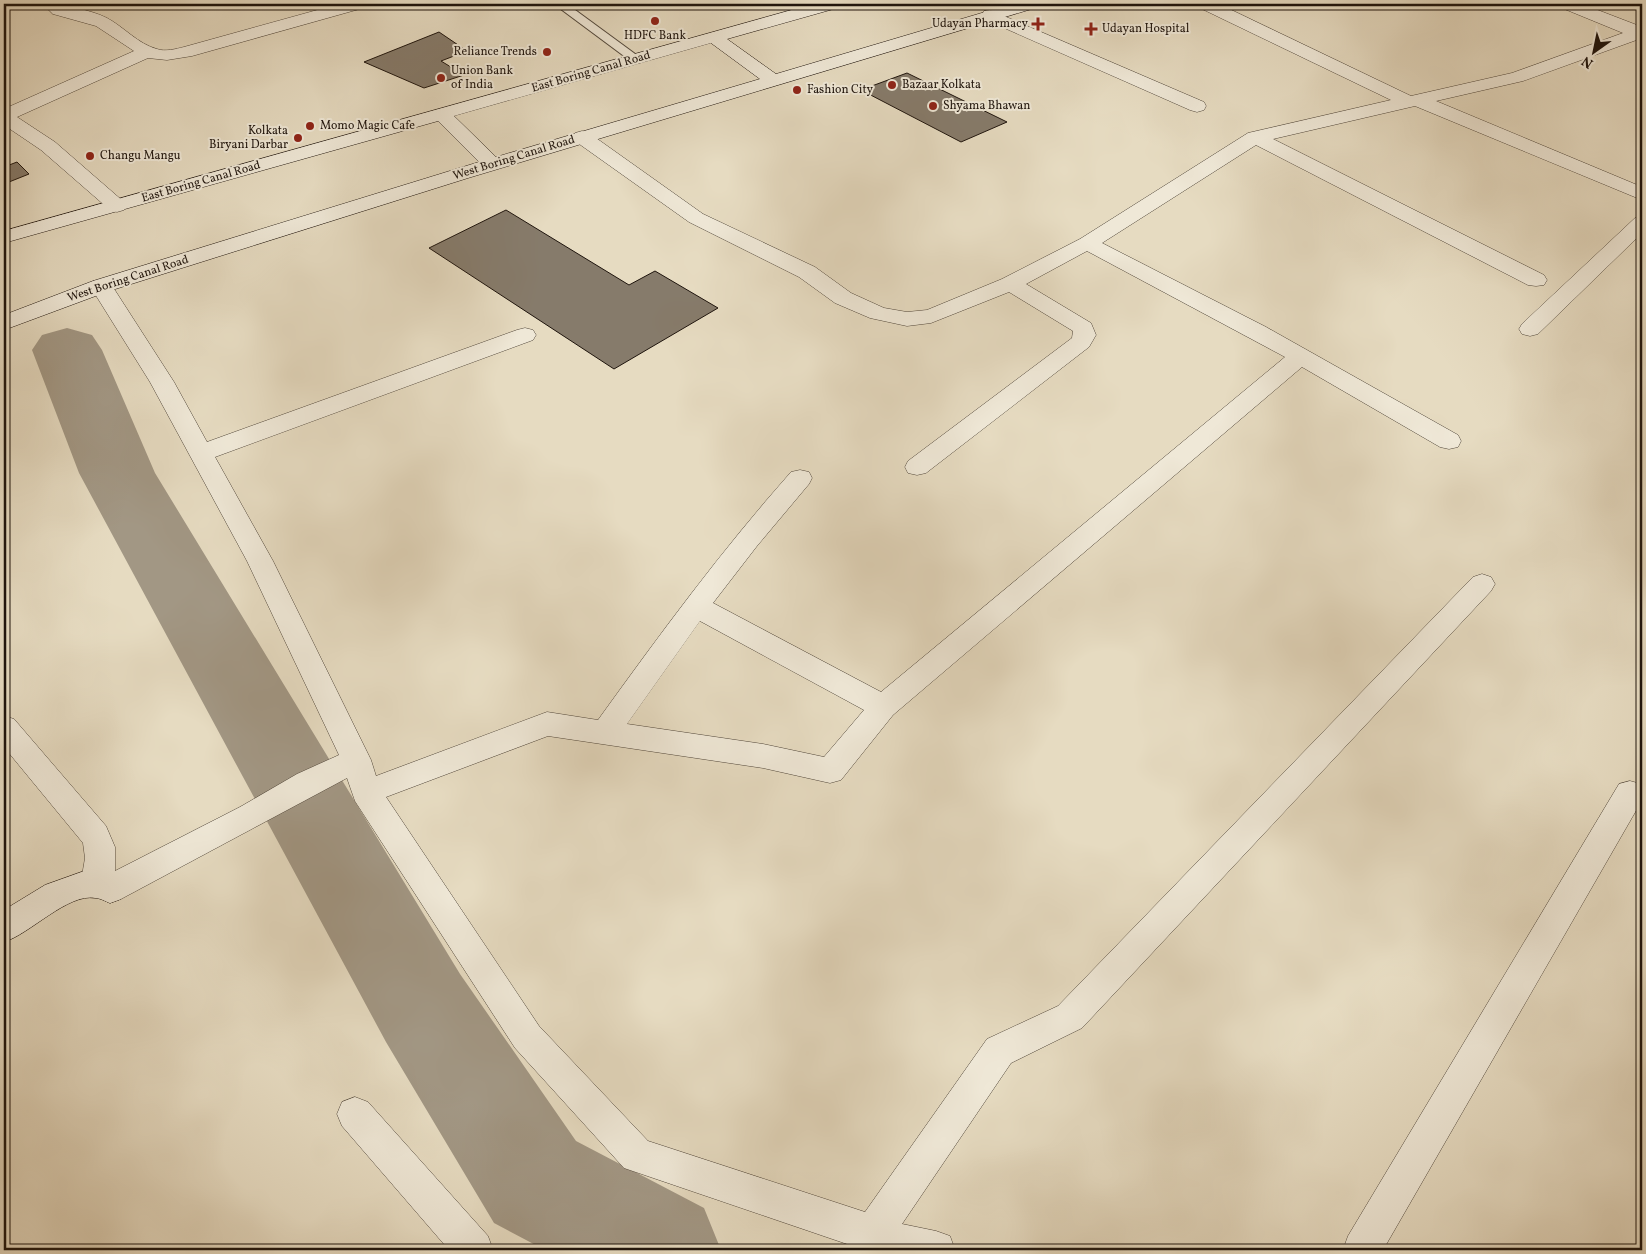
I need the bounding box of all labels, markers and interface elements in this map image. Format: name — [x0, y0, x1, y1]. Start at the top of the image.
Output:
marker: HDFC Bank — [649, 15, 661, 27]
place label: Udayan Pharmacy — [932, 16, 1028, 32]
marker: Udayan Pharmacy — [1032, 18, 1044, 30]
place label: Udayan Hospital — [1102, 21, 1190, 37]
marker: Udayan Hospital — [1084, 22, 1098, 36]
place label: HDFC Bank — [624, 28, 686, 44]
north arrow — [1568, 28, 1618, 78]
place label: Reliance Trends — [454, 44, 537, 60]
marker: Reliance Trends — [541, 46, 553, 58]
street label: East Boring Canal Road — [530, 47, 653, 97]
text: N — [1578, 51, 1597, 72]
place label: Union Bank of India — [451, 63, 513, 93]
marker: Union Bank of India — [435, 72, 447, 84]
place label: Bazaar Kolkata — [902, 77, 981, 93]
marker: Bazaar Kolkata — [886, 79, 898, 91]
place label: Fashion City — [807, 82, 874, 98]
marker: Fashion City — [791, 84, 803, 96]
place label: Shyama Bhawan — [943, 98, 1030, 114]
marker: Shyama Bhawan — [927, 100, 939, 112]
place label: Momo Magic Cafe — [320, 118, 415, 134]
marker: Momo Magic Cafe — [304, 120, 316, 132]
place label: Kolkata Biryani Darbar — [209, 123, 288, 153]
marker: Kolkata Biryani Darbar — [292, 132, 304, 144]
street label: West Boring Canal Road — [451, 132, 577, 184]
place label: Changu Mangu — [100, 148, 181, 164]
marker: Changu Mangu — [84, 150, 96, 162]
street label: East Boring Canal Road — [140, 157, 263, 207]
street label: West Boring Canal Road — [65, 252, 191, 306]

